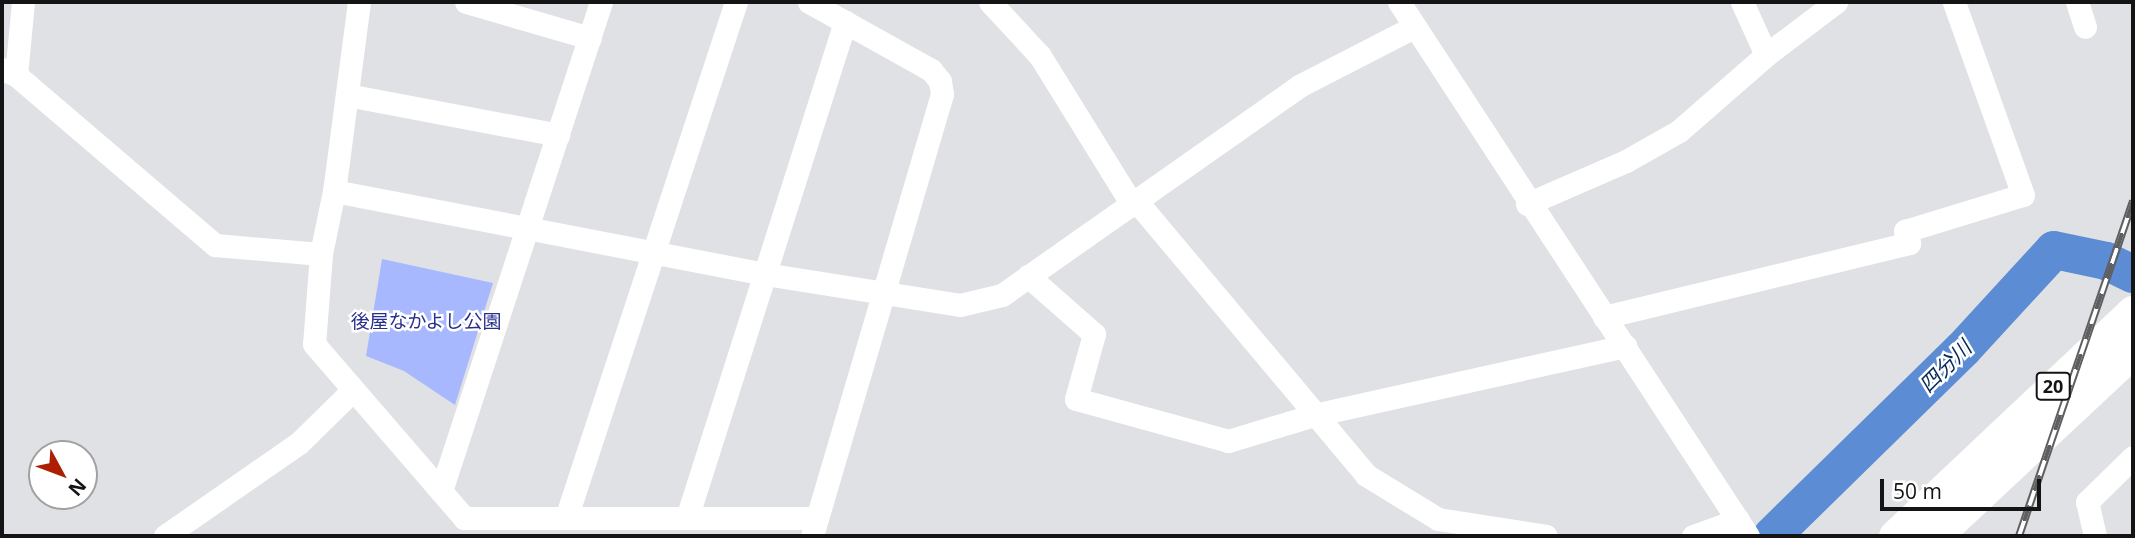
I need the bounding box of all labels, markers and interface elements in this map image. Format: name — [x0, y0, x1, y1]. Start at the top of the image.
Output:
park label: 後屋なかよし公園 — [350, 311, 502, 333]
water label: 四分川 — [1914, 335, 1976, 397]
road number: 20 — [2036, 372, 2070, 400]
north arrow — [28, 440, 98, 510]
scale bar — [1883, 464, 2044, 508]
text: N — [62, 473, 92, 502]
text: 50 m — [1893, 477, 1942, 505]

